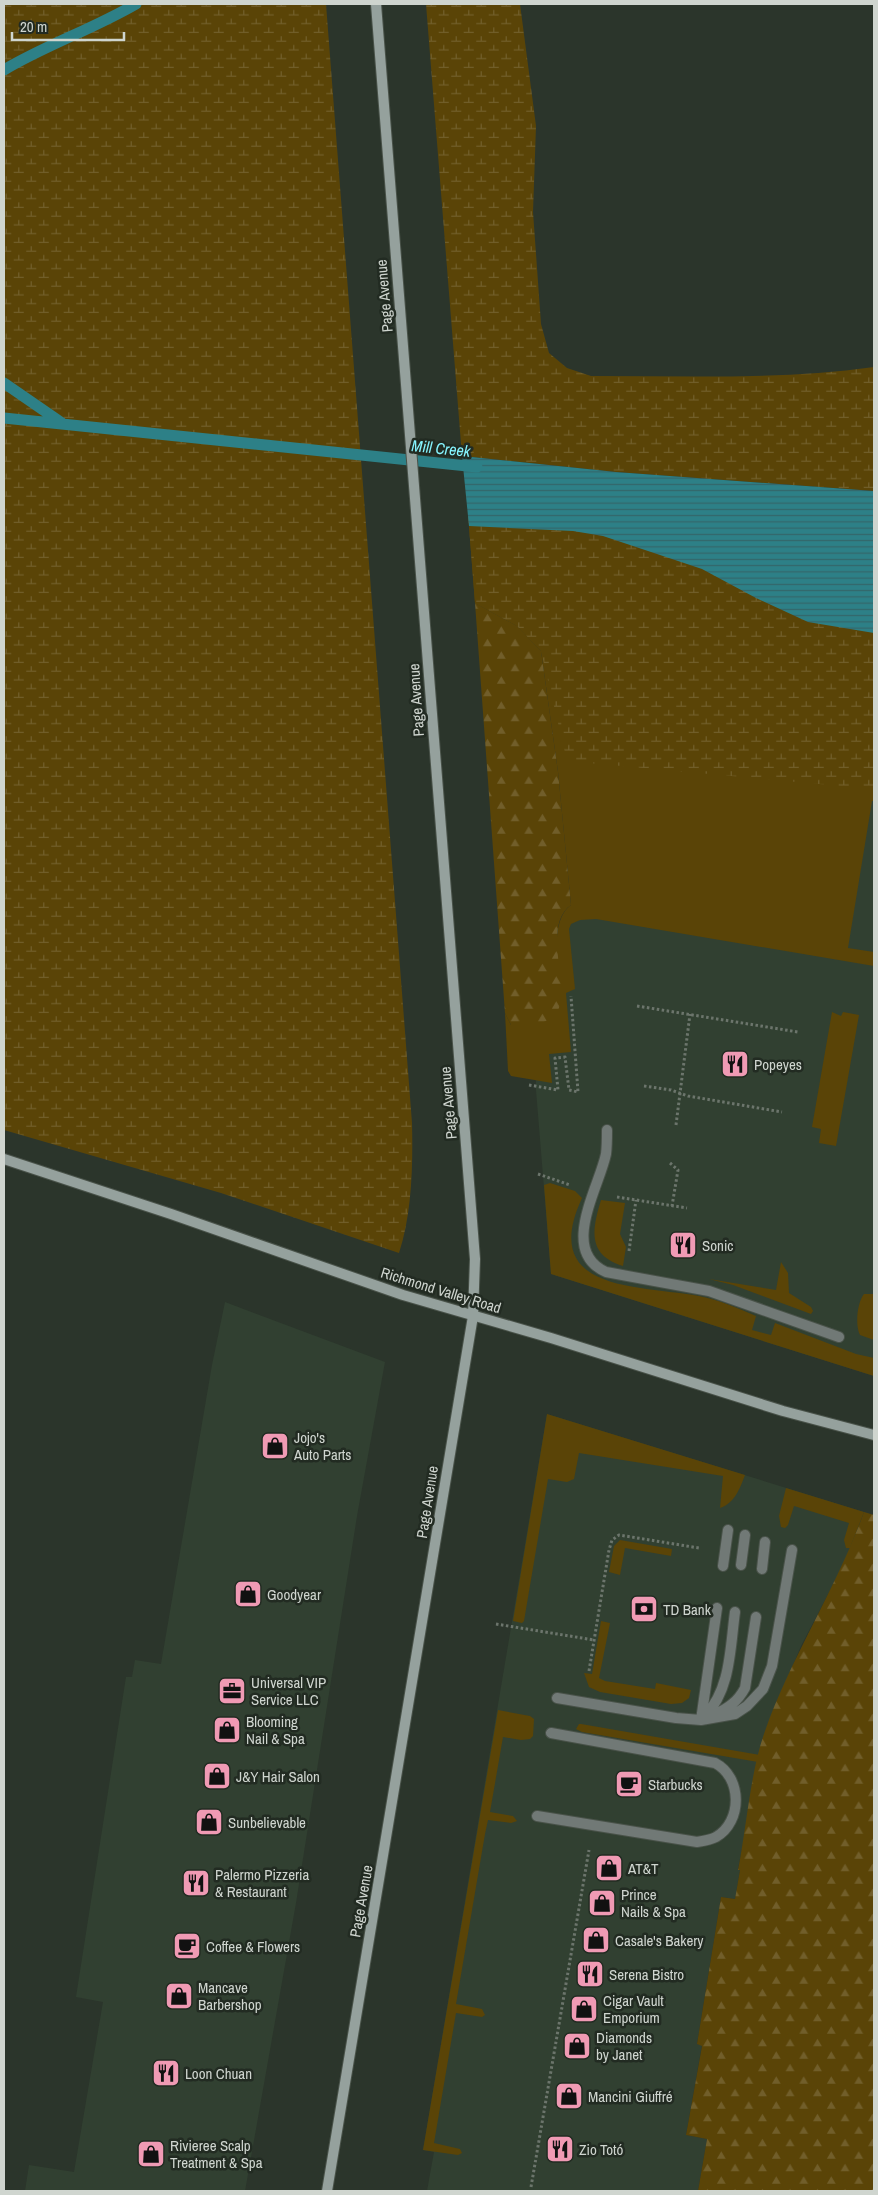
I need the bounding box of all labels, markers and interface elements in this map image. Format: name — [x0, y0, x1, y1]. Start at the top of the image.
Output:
scale bar — [12, 10, 125, 42]
text: 20 m — [20, 16, 47, 37]
street label: Page Avenue — [370, 259, 398, 333]
water label: Mill Creek — [410, 434, 472, 462]
street label: Page Avenue — [403, 663, 429, 737]
restaurant icon: Popeyes — [720, 1049, 750, 1079]
place label: Popeyes — [754, 1054, 802, 1075]
street label: Page Avenue — [434, 1066, 462, 1140]
restaurant icon: Sonic — [668, 1230, 698, 1260]
place label: Sonic — [702, 1235, 733, 1256]
street label: Richmond Valley Road — [378, 1262, 504, 1318]
place label: Jojo's Auto Parts — [293, 1427, 351, 1465]
shop icon: Jojo's Auto Parts — [260, 1431, 290, 1461]
street label: Page Avenue — [411, 1464, 443, 1540]
shop icon: Goodyear — [233, 1579, 263, 1609]
place label: Goodyear — [267, 1584, 321, 1605]
bank icon: TD Bank — [629, 1594, 659, 1624]
place label: TD Bank — [663, 1599, 712, 1620]
place label: Universal VIP Service LLC — [251, 1672, 326, 1710]
office icon: Universal VIP Service LLC — [217, 1676, 247, 1706]
place label: Blooming Nail & Spa — [246, 1711, 305, 1749]
shop icon: Blooming Nail & Spa — [212, 1715, 242, 1745]
shop icon: J&Y Hair Salon — [202, 1761, 232, 1791]
place label: J&Y Hair Salon — [236, 1766, 320, 1787]
cafe icon: Starbucks — [614, 1769, 644, 1799]
place label: Starbucks — [648, 1774, 703, 1795]
shop icon: Sunbelievable — [194, 1807, 224, 1837]
place label: Sunbelievable — [228, 1812, 306, 1833]
shop icon: AT&T — [594, 1853, 624, 1883]
place label: AT&T — [627, 1858, 659, 1879]
street label: Page Avenue — [344, 1863, 378, 1939]
place label: Palermo Pizzeria & Restaurant — [215, 1864, 309, 1902]
restaurant icon: Palermo Pizzeria & Restaurant — [181, 1868, 211, 1898]
place label: Prince Nails & Spa — [621, 1884, 686, 1922]
shop icon: Prince Nails & Spa — [587, 1888, 617, 1918]
shop icon: Casale's Bakery — [581, 1925, 611, 1955]
place label: Casale's Bakery — [615, 1930, 704, 1951]
cafe icon: Coffee & Flowers — [172, 1931, 202, 1961]
place label: Coffee & Flowers — [206, 1936, 300, 1957]
restaurant icon: Serena Bistro — [575, 1959, 605, 1989]
place label: Serena Bistro — [609, 1964, 684, 1985]
place label: Mancave Barbershop — [198, 1977, 262, 2015]
shop icon: Mancave Barbershop — [164, 1981, 194, 2011]
place label: Cigar Vault Emporium — [603, 1990, 664, 2028]
shop icon: Cigar Vault Emporium — [569, 1994, 599, 2024]
place label: Diamonds by Janet — [596, 2027, 652, 2065]
shop icon: Diamonds by Janet — [562, 2031, 592, 2061]
restaurant icon: Loon Chuan — [151, 2058, 181, 2088]
place label: Loon Chuan — [185, 2063, 252, 2084]
shop icon: Mancini Giuffré — [554, 2081, 584, 2111]
place label: Mancini Giuffré — [588, 2086, 673, 2107]
restaurant icon: Zio Totó — [545, 2134, 575, 2164]
place label: Rivieree Scalp Treatment & Spa — [170, 2135, 263, 2173]
shop icon: Rivieree Scalp Treatment & Spa — [136, 2139, 166, 2169]
place label: Zio Totó — [579, 2139, 623, 2160]

